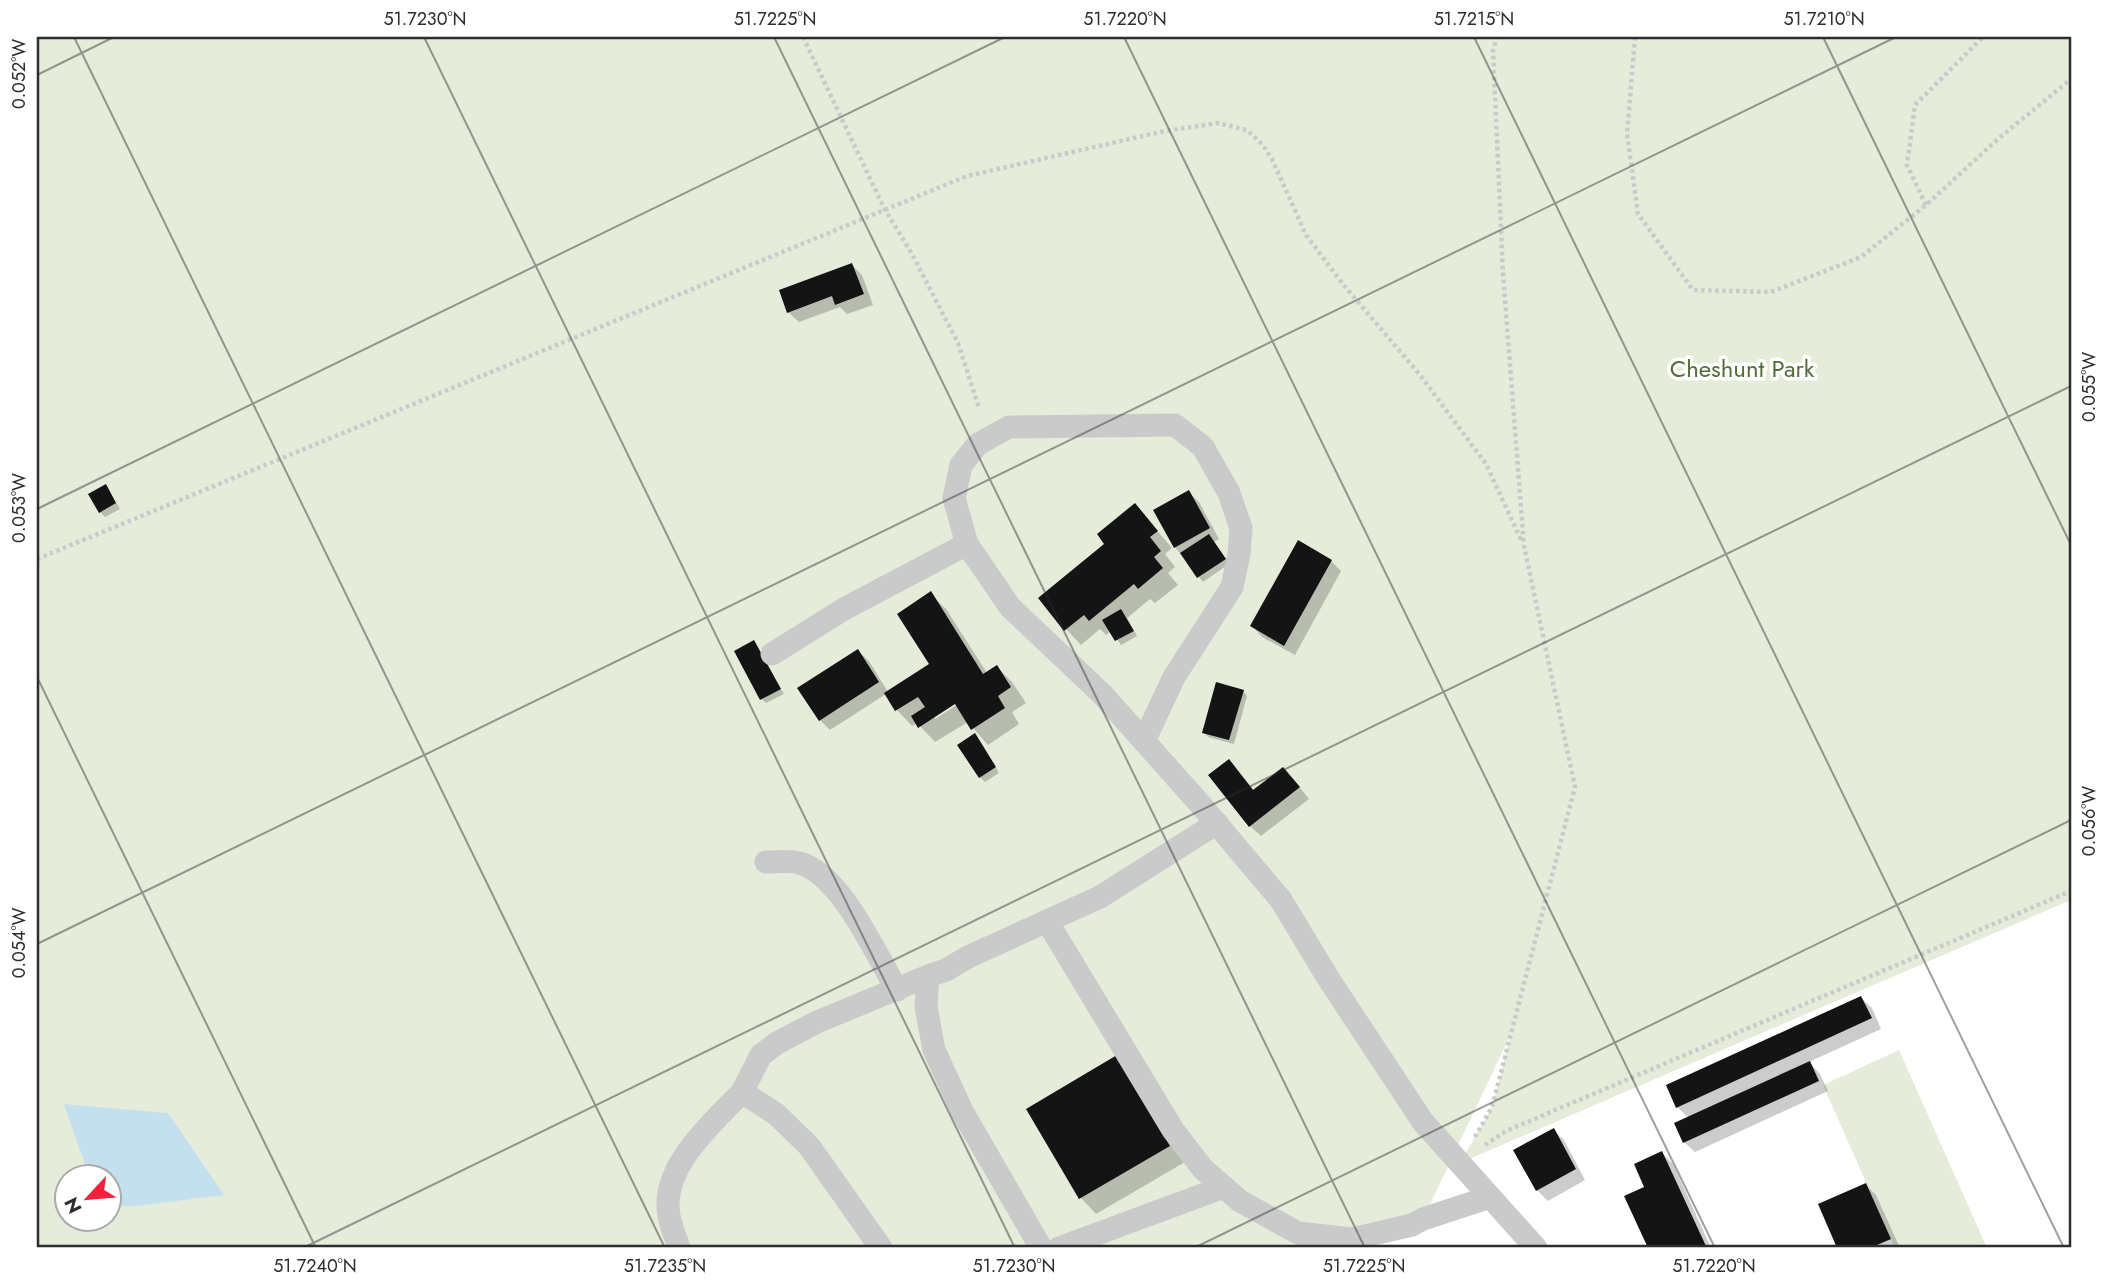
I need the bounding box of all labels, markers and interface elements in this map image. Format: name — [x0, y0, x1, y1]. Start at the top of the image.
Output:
text: 51.7230°N — [384, 6, 466, 32]
text: 51.7225°N — [734, 6, 816, 32]
text: 51.7220°N — [1083, 6, 1167, 32]
text: 51.7215°N — [1434, 6, 1514, 32]
text: 51.7210°N — [1783, 6, 1865, 32]
text: 0.052°W — [6, 39, 32, 109]
park label: Cheshunt Park — [1670, 351, 1815, 386]
text: 0.055°W — [2076, 352, 2102, 422]
text: 0.053°W — [6, 473, 32, 543]
text: 0.056°W — [2076, 786, 2102, 856]
text: 0.054°W — [6, 908, 32, 978]
north arrow — [52, 1162, 122, 1232]
text: N — [58, 1193, 89, 1218]
text: 51.7240°N — [273, 1253, 357, 1279]
text: 51.7235°N — [624, 1253, 706, 1279]
text: 51.7230°N — [973, 1253, 1055, 1279]
text: 51.7225°N — [1323, 1253, 1405, 1279]
text: 51.7220°N — [1672, 1253, 1756, 1279]

